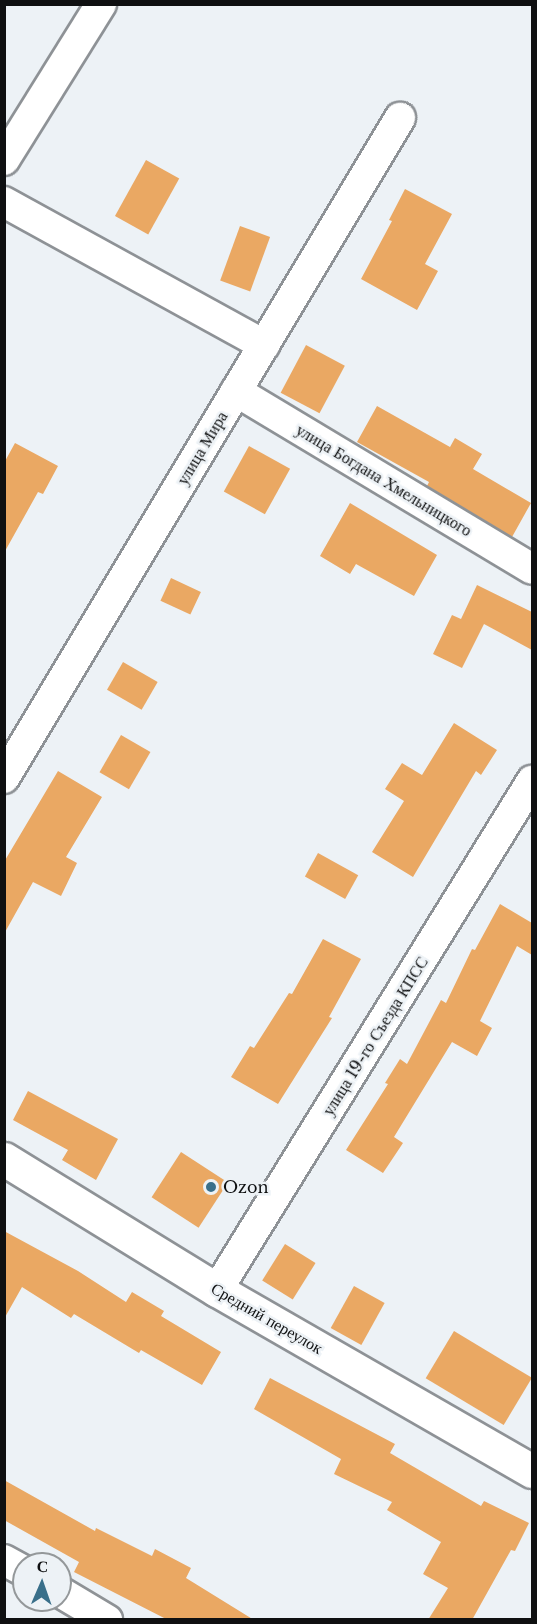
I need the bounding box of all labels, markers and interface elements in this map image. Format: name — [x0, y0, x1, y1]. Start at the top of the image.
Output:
street label: улица Мира — [173, 408, 231, 488]
street label: улица Богдана Хмельницкого — [293, 420, 475, 540]
street label: улица 19-го Съезда КПСС — [318, 953, 432, 1119]
place label: Ozon — [223, 1177, 268, 1197]
marker: Ozon — [204, 1180, 218, 1194]
street label: Средний переулок — [208, 1278, 326, 1358]
north arrow — [12, 1552, 72, 1612]
text: С — [36, 1556, 49, 1576]

